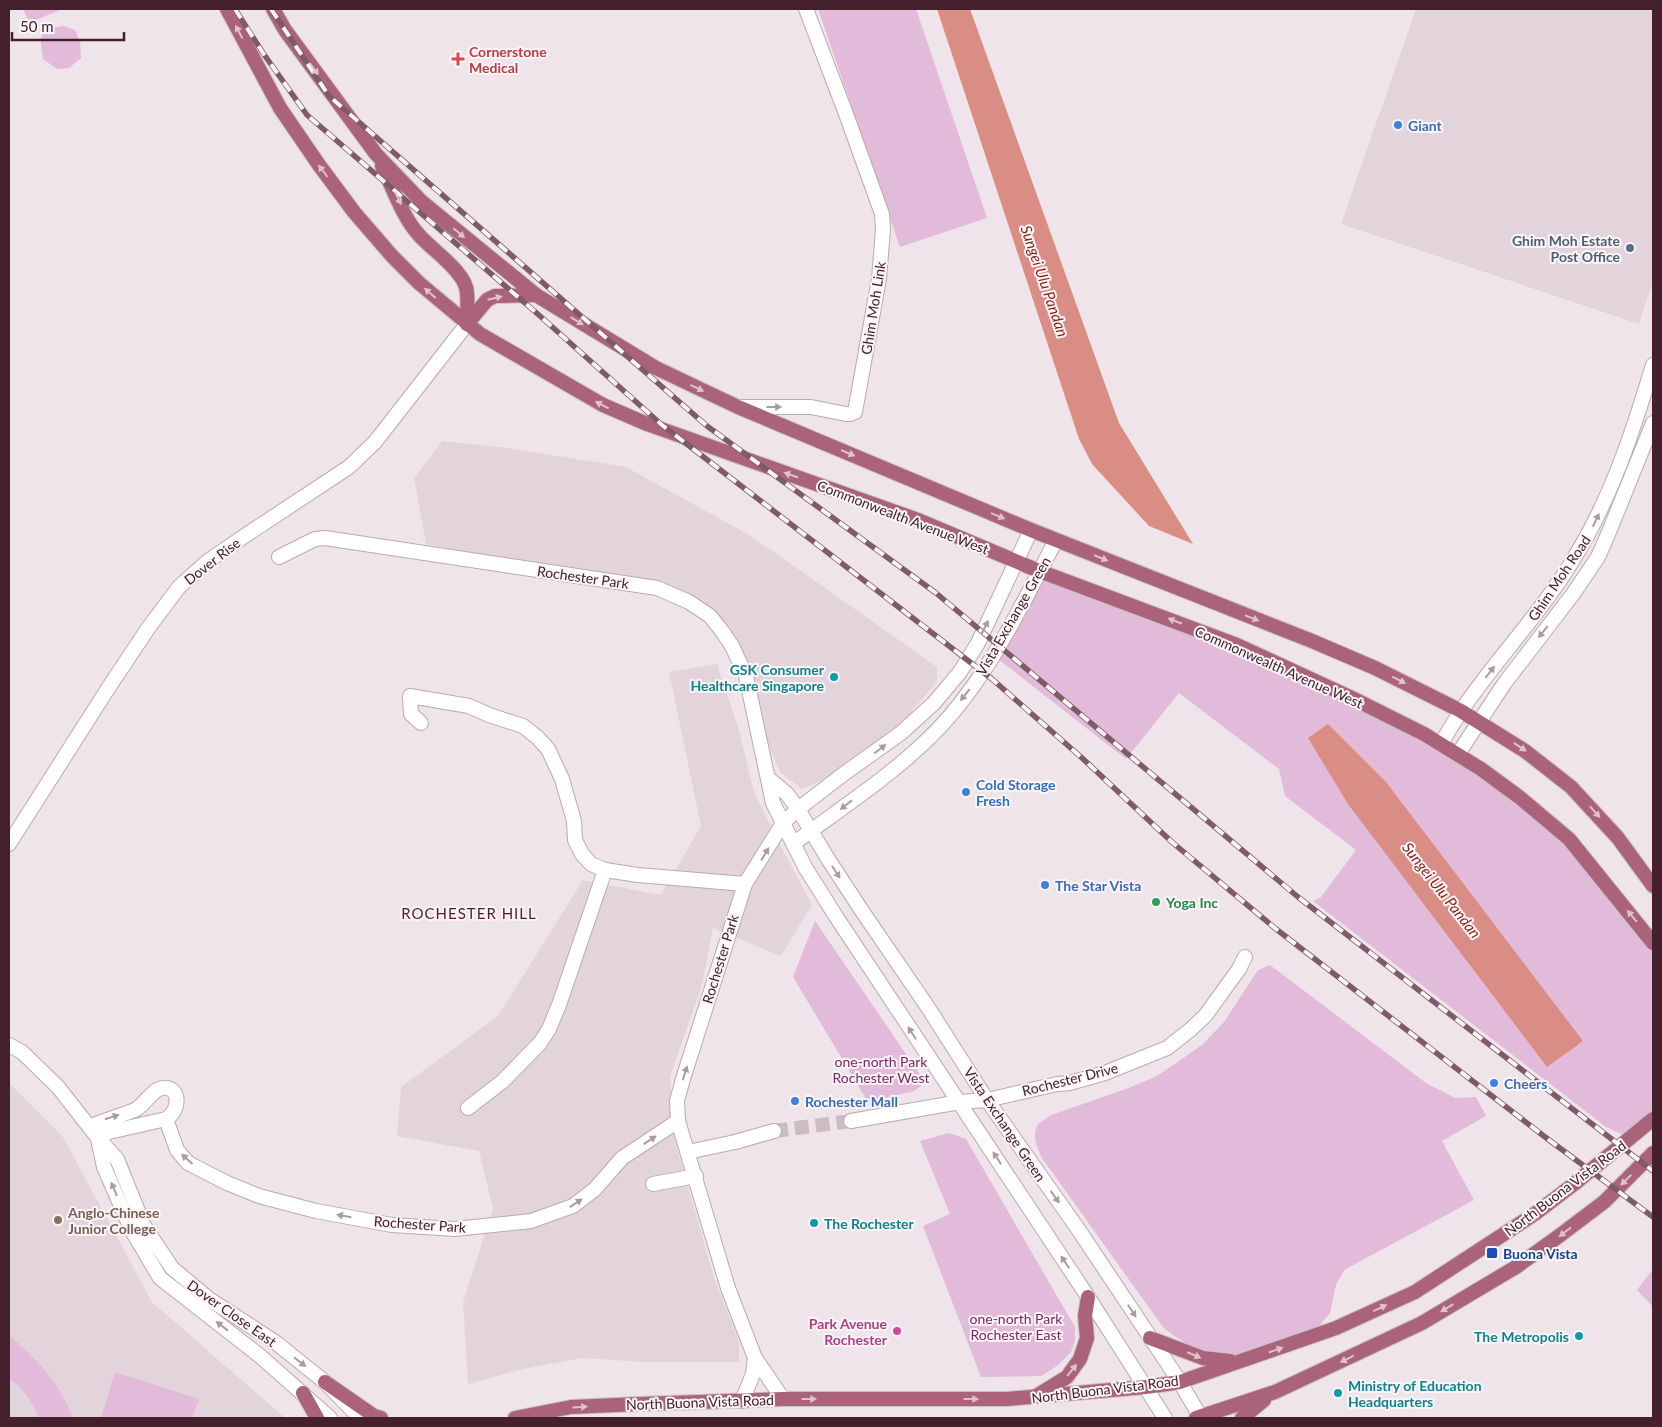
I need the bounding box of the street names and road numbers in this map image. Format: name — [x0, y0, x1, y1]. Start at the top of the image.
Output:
street label: Ghim Moh Link — [857, 259, 889, 356]
street label: Commonwealth Avenue West — [815, 476, 991, 558]
street label: Ghim Moh Road — [1524, 532, 1594, 624]
street label: Dover Rise — [181, 534, 243, 588]
street label: Vista Exchange Green — [972, 554, 1054, 678]
street label: Rochester Park — [536, 562, 631, 592]
street label: Commonwealth Avenue West — [1192, 622, 1366, 712]
street label: Rochester Park — [698, 912, 742, 1006]
street label: Rochester Drive — [1020, 1059, 1120, 1099]
street label: Vista Exchange Green — [960, 1064, 1050, 1184]
street label: North Buona Vista Road — [1501, 1137, 1629, 1239]
street label: Rochester Park — [373, 1212, 468, 1236]
street label: Dover Close East — [184, 1276, 280, 1350]
street label: North Buona Vista Road — [1031, 1372, 1179, 1406]
street label: North Buona Vista Road — [626, 1391, 774, 1413]

